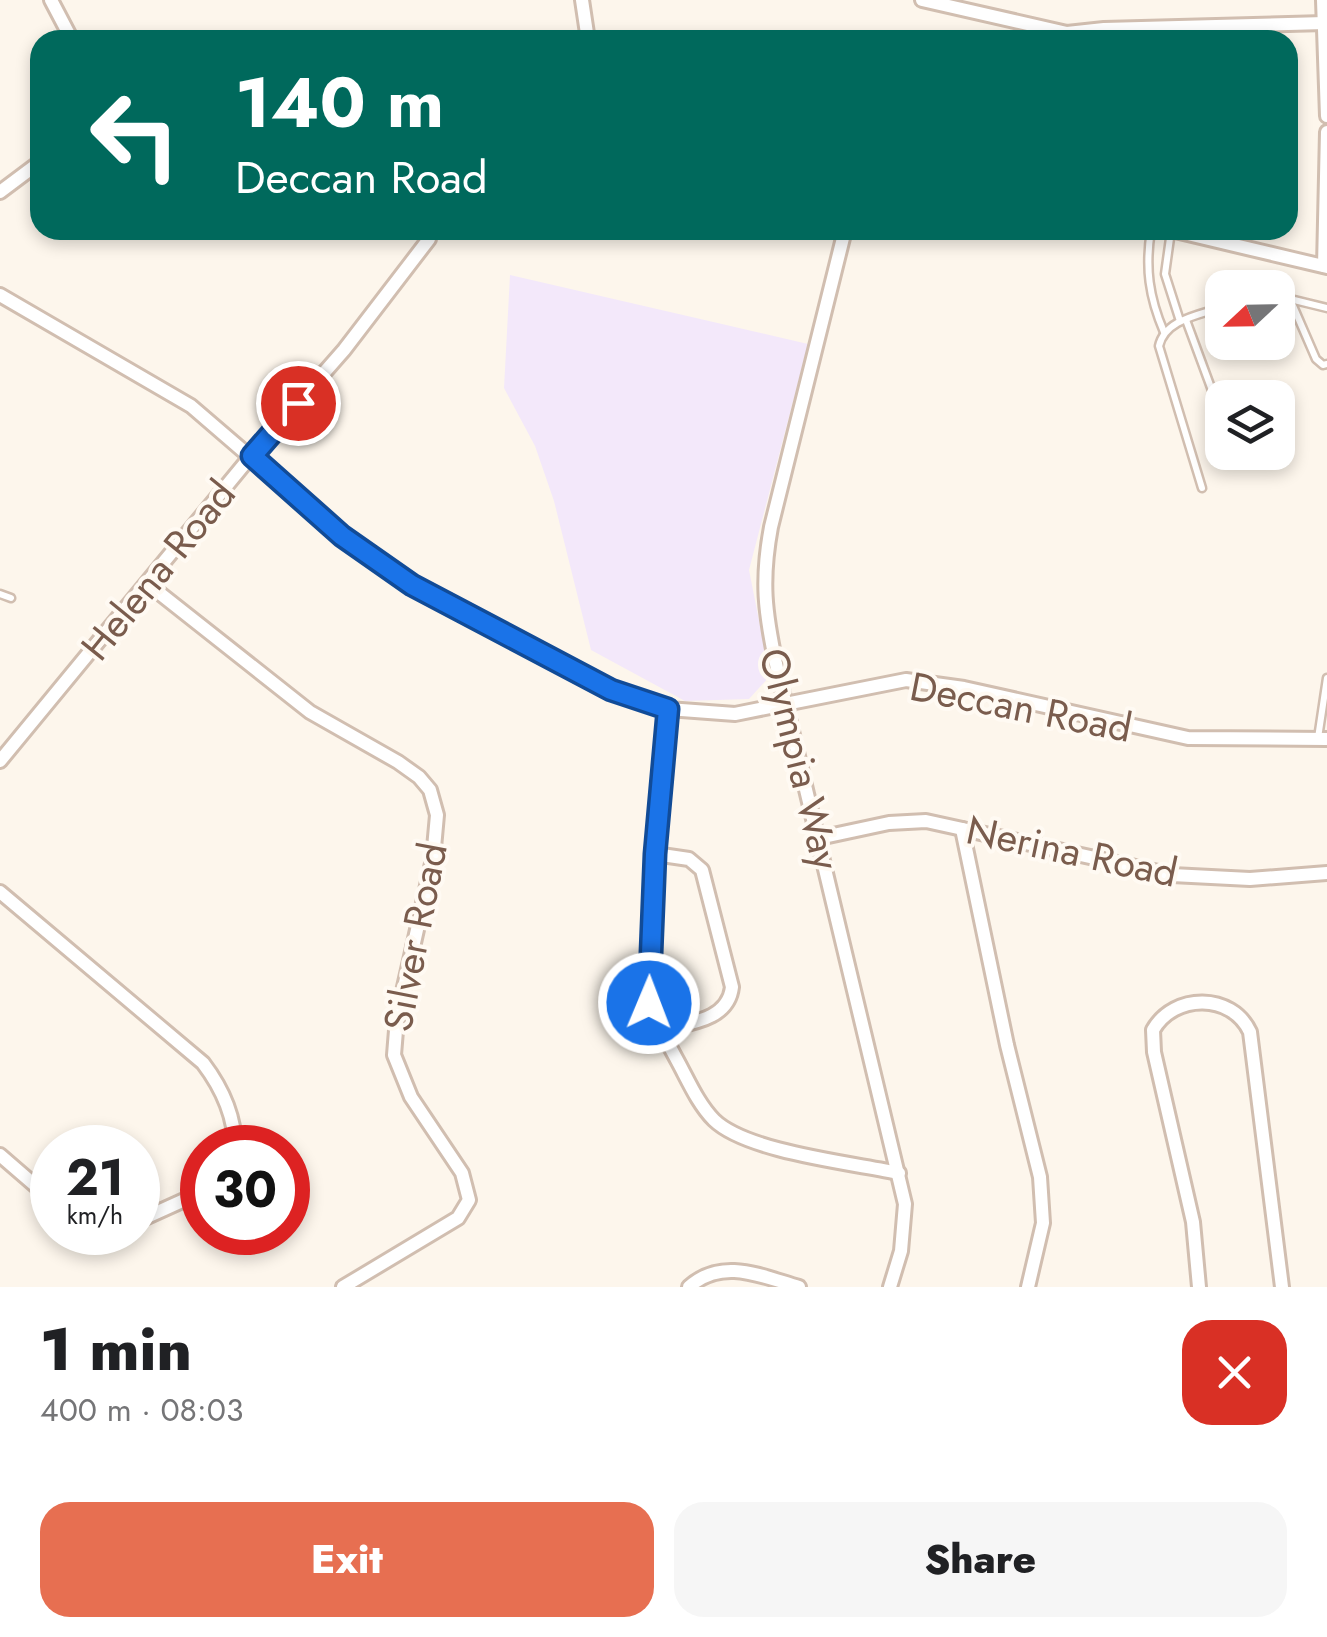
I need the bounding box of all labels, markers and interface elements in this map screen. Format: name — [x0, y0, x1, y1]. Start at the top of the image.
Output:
text: 140 m — [235, 52, 444, 153]
icon: left — [70, 70, 200, 200]
text: Deccan Road — [235, 145, 488, 210]
north arrow — [1205, 270, 1295, 360]
map controls — [1205, 270, 1295, 470]
pin — [256, 361, 341, 446]
icon: arrive — [271, 376, 326, 431]
button: layers — [1205, 380, 1295, 470]
street label: Helena Road — [67, 467, 249, 673]
street label: Olympia Way — [744, 642, 856, 876]
street label: Deccan Road — [905, 657, 1137, 757]
street label: Nerina Road — [961, 800, 1183, 902]
street label: Silver Road — [368, 838, 462, 1036]
position arrow — [597, 951, 701, 1055]
speed limit sign: 30 — [180, 1125, 310, 1255]
text: 21 — [66, 1141, 124, 1214]
text: km/h — [67, 1197, 123, 1233]
text: 1 min — [40, 1306, 192, 1393]
button: close — [1182, 1320, 1287, 1425]
text: 400 m · 08:03 — [40, 1387, 243, 1433]
button: Exit — [40, 1502, 654, 1617]
button: Share — [674, 1502, 1287, 1617]

